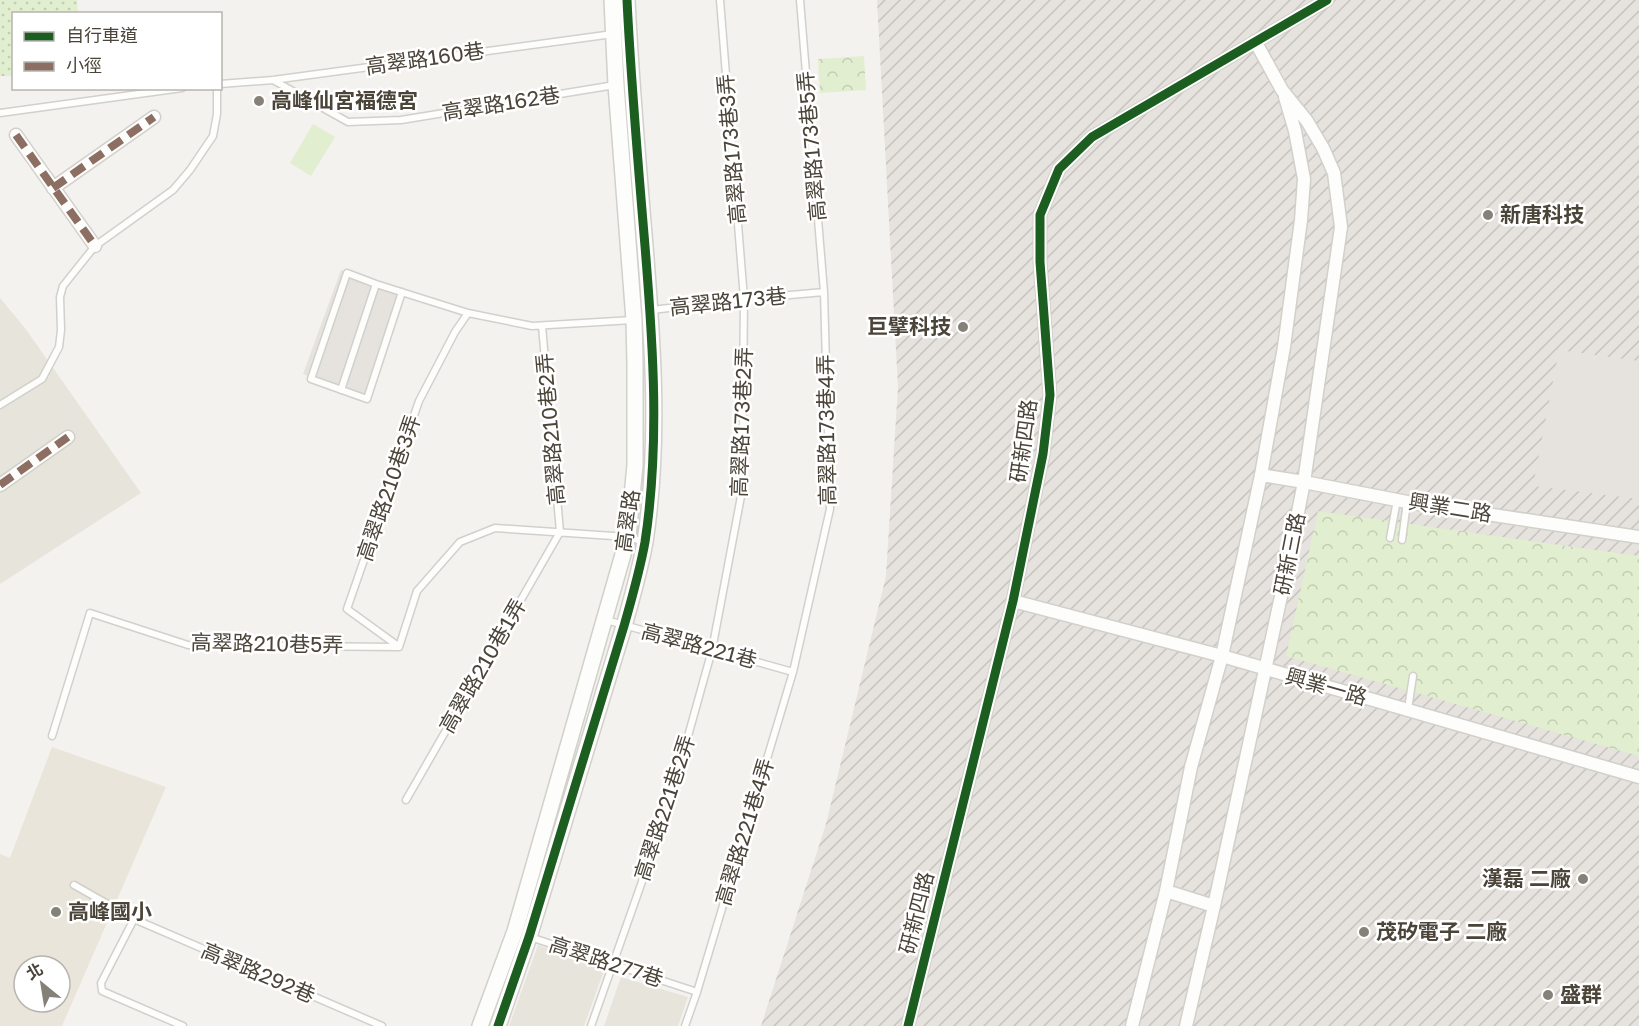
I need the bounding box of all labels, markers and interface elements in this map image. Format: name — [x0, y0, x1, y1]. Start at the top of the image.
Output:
legend — [12, 12, 222, 90]
text: 自行車道 — [66, 24, 138, 46]
street label: 高翠路160巷 — [364, 37, 486, 79]
text: 小徑 — [66, 54, 102, 76]
street label: 高翠路173巷5弄 — [791, 70, 831, 222]
street label: 高翠路173巷3弄 — [711, 73, 751, 225]
street label: 高翠路162巷 — [440, 81, 562, 125]
place label: 高峰仙宮福德宮 — [271, 87, 418, 113]
marker: 高峰仙宮福德宮 — [252, 94, 266, 108]
place label: 新唐科技 — [1500, 201, 1584, 227]
marker: 新唐科技 — [1481, 208, 1495, 222]
street label: 高翠路173巷 — [668, 282, 788, 320]
place label: 巨擘科技 — [867, 313, 951, 339]
marker: 巨擘科技 — [956, 320, 970, 334]
street label: 高翠路173巷2弄 — [725, 346, 757, 498]
street label: 高翠路210巷2弄 — [530, 352, 570, 506]
street label: 高翠路173巷4弄 — [812, 354, 840, 506]
street label: 研新四路 — [1004, 397, 1042, 484]
street label: 高翠路210巷3弄 — [351, 411, 425, 564]
street label: 高翠路 — [610, 488, 644, 554]
street label: 興業二路 — [1407, 488, 1494, 526]
street label: 研新三路 — [1268, 510, 1310, 598]
street label: 高翠路210巷1弄 — [433, 594, 531, 737]
street label: 高翠路221巷 — [639, 617, 760, 673]
street label: 高翠路210巷5弄 — [191, 629, 344, 657]
street label: 興業一路 — [1282, 662, 1370, 710]
street label: 高翠路221巷2弄 — [628, 732, 700, 884]
street label: 高翠路221巷4弄 — [709, 755, 779, 908]
place label: 漢磊 二廠 — [1482, 865, 1571, 891]
street label: 研新四路 — [893, 869, 939, 957]
marker: 漢磊 二廠 — [1576, 872, 1590, 886]
place label: 高峰國小 — [68, 898, 152, 924]
marker: 高峰國小 — [49, 905, 63, 919]
place label: 茂矽電子 二廠 — [1376, 918, 1507, 944]
marker: 茂矽電子 二廠 — [1357, 925, 1371, 939]
street label: 高翠路277巷 — [546, 930, 667, 992]
street label: 高翠路292巷 — [198, 936, 319, 1008]
north arrow — [12, 954, 72, 1014]
text: 北 — [23, 958, 46, 984]
place label: 盛群 — [1560, 981, 1602, 1007]
marker: 盛群 — [1541, 988, 1555, 1002]

